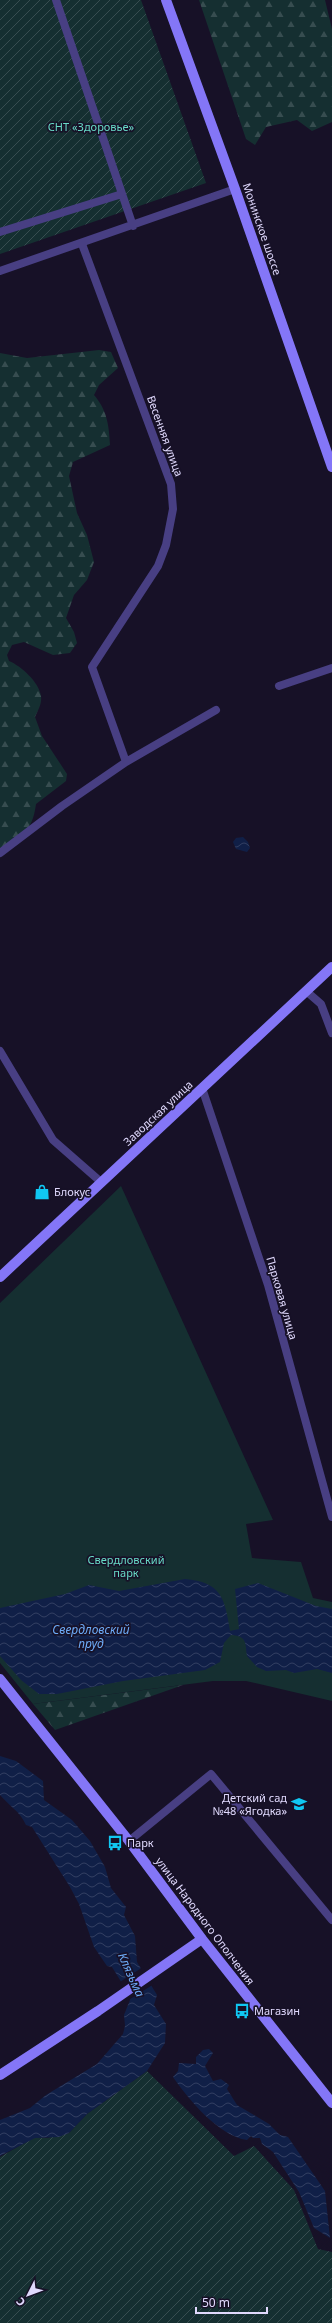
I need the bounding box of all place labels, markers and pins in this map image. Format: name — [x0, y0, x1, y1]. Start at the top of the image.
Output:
shop icon: Блокус — [33, 1183, 51, 1201]
place label: Блокус — [54, 1184, 90, 1199]
place label: Детский сад №48 «Ягодка» — [213, 1790, 287, 1818]
school or university icon: Детский сад №48 «Ягодка» — [290, 1795, 308, 1813]
bus stop icon: Парк — [106, 1834, 124, 1852]
place label: Парк — [127, 1835, 154, 1850]
bus stop icon: Магазин — [233, 2002, 251, 2020]
place label: Магазин — [254, 2003, 300, 2018]

